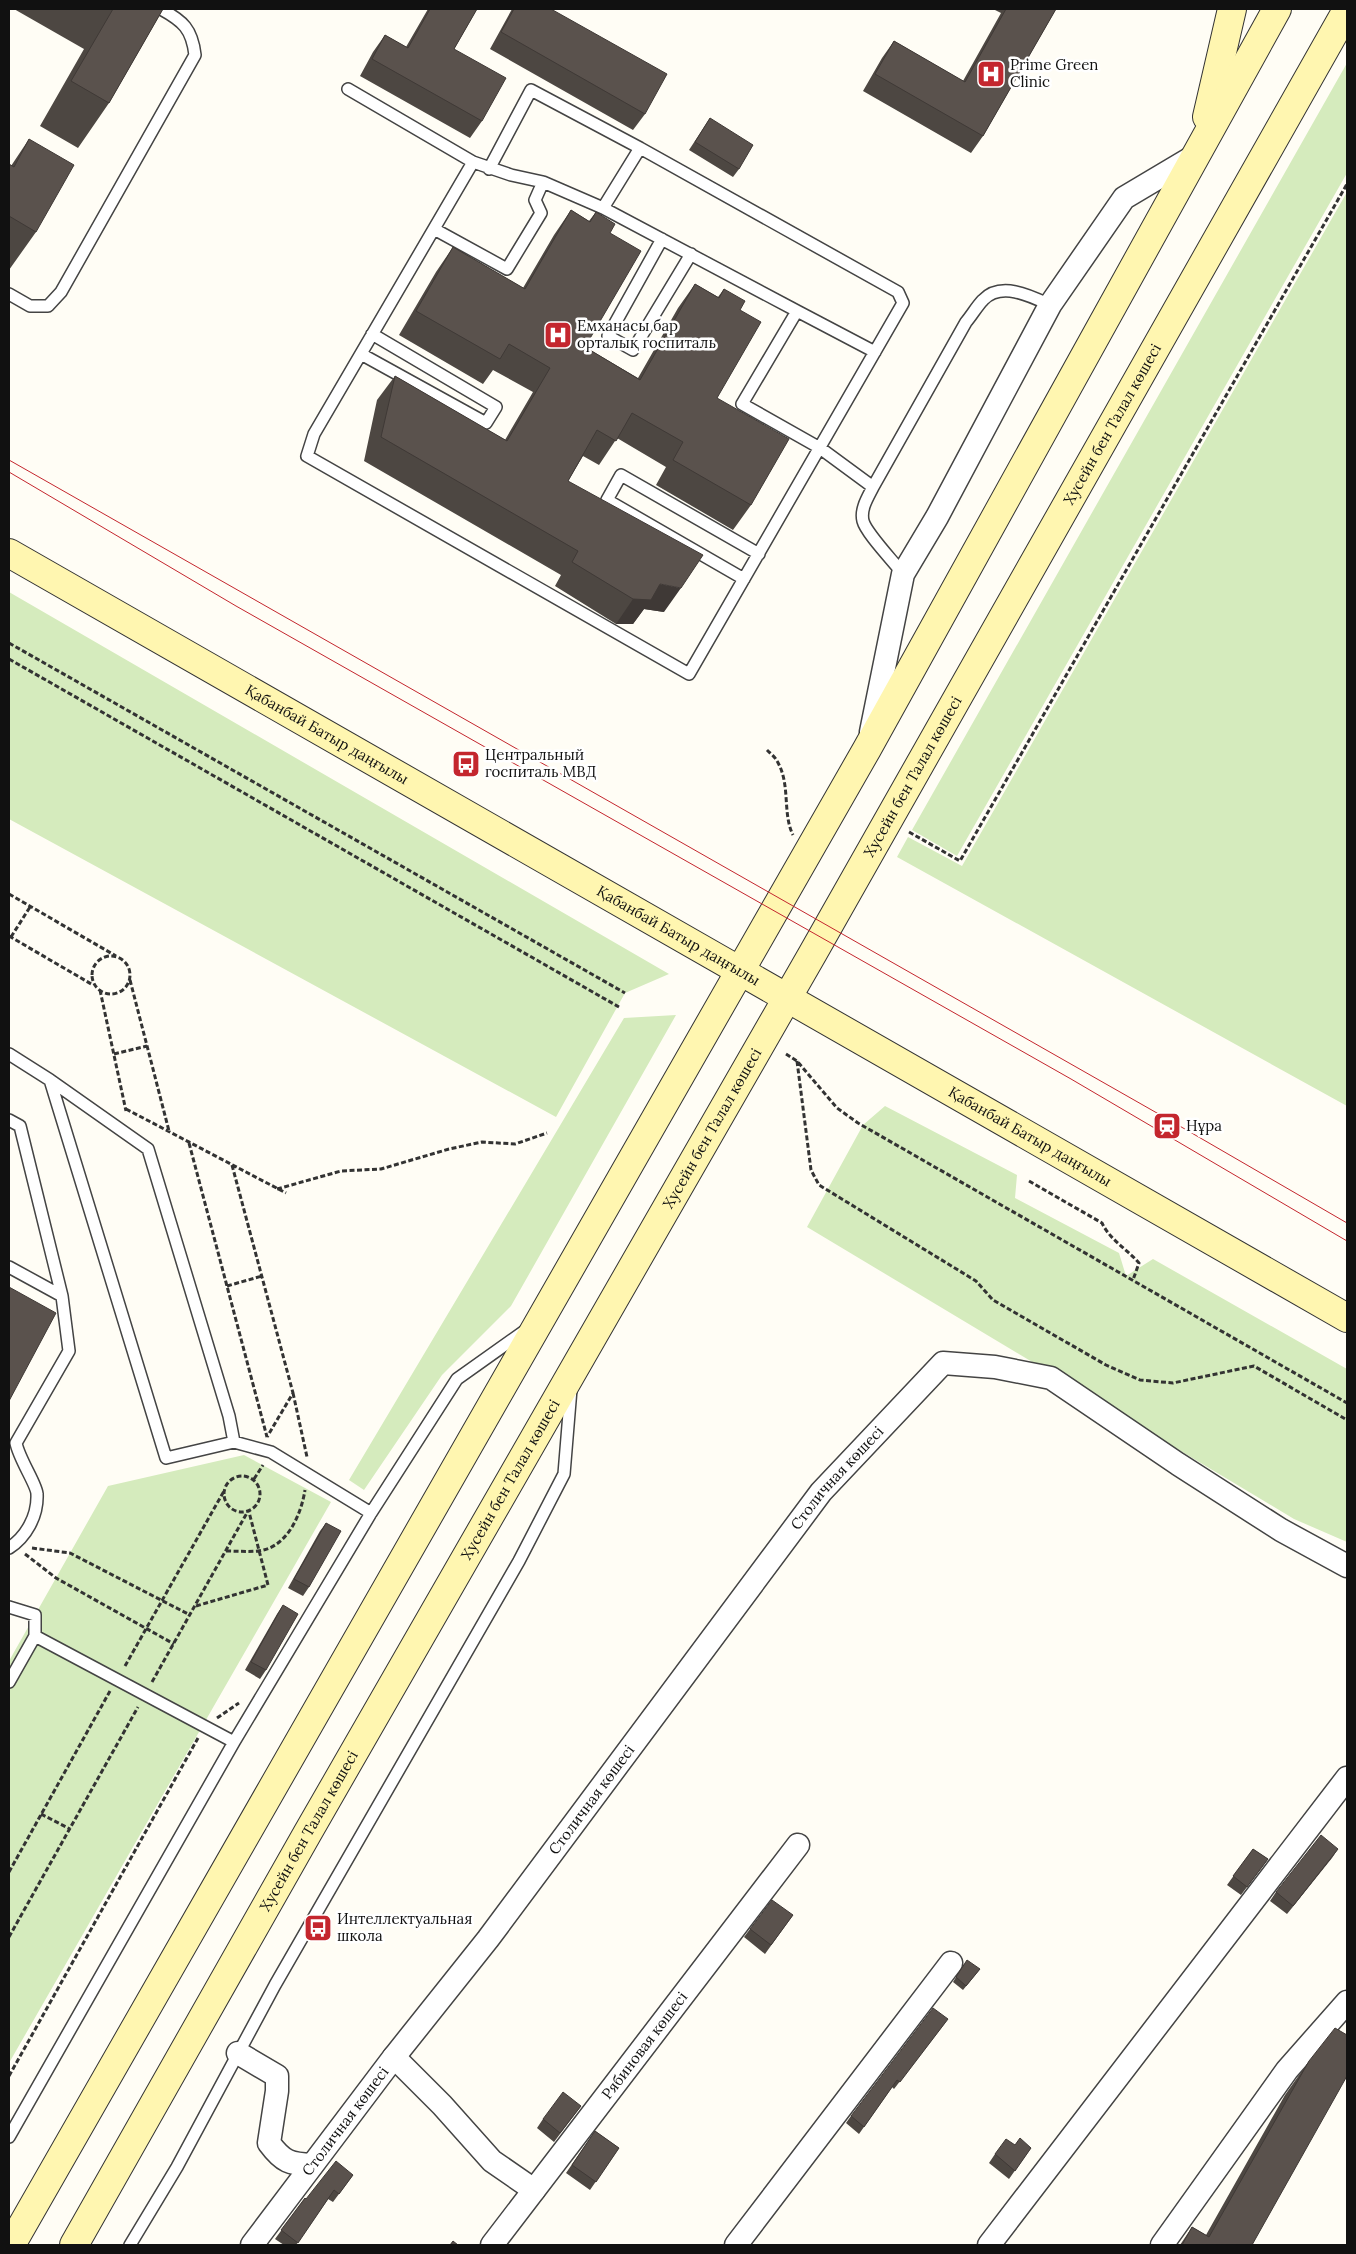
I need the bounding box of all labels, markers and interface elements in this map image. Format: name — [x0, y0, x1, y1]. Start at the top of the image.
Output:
place label: Prime Green Clinic — [1010, 55, 1098, 91]
hospital icon: Prime Green Clinic — [976, 59, 1006, 89]
place label: Емханасы бар орталық госпиталь — [577, 316, 716, 352]
hospital icon: Емханасы бар орталық госпиталь — [543, 320, 573, 350]
street label: Хусейн бен Талал көшесі — [1059, 340, 1165, 508]
street label: Қабанбай Батыр даңғылы — [242, 680, 412, 788]
street label: Хусейн бен Талал көшесі — [859, 693, 965, 860]
place label: Центральный госпиталь МВД — [485, 745, 596, 781]
bus stop icon: Центральный госпиталь МВД — [451, 749, 481, 779]
street label: Қабанбай Батыр даңғылы — [594, 881, 764, 989]
street label: Хусейн бен Талал көшесі — [658, 1045, 765, 1212]
street label: Қабанбай Батыр даңғылы — [945, 1082, 1115, 1190]
station icon: Нұра — [1152, 1111, 1182, 1141]
place label: Нұра — [1186, 1116, 1222, 1135]
street label: Хусейн бен Талал көшесі — [457, 1396, 564, 1563]
street label: Столичная көшесі — [786, 1422, 887, 1533]
street label: Столичная көшесі — [544, 1741, 638, 1858]
street label: Хусейн бен Талал көшесі — [255, 1747, 362, 1914]
place label: Интеллектуальная школа — [337, 1909, 472, 1945]
bus stop icon: Интеллектуальная школа — [303, 1913, 333, 1943]
street label: Рябиновая көшесі — [597, 1988, 691, 2103]
street label: Столичная көшесі — [298, 2063, 392, 2179]

